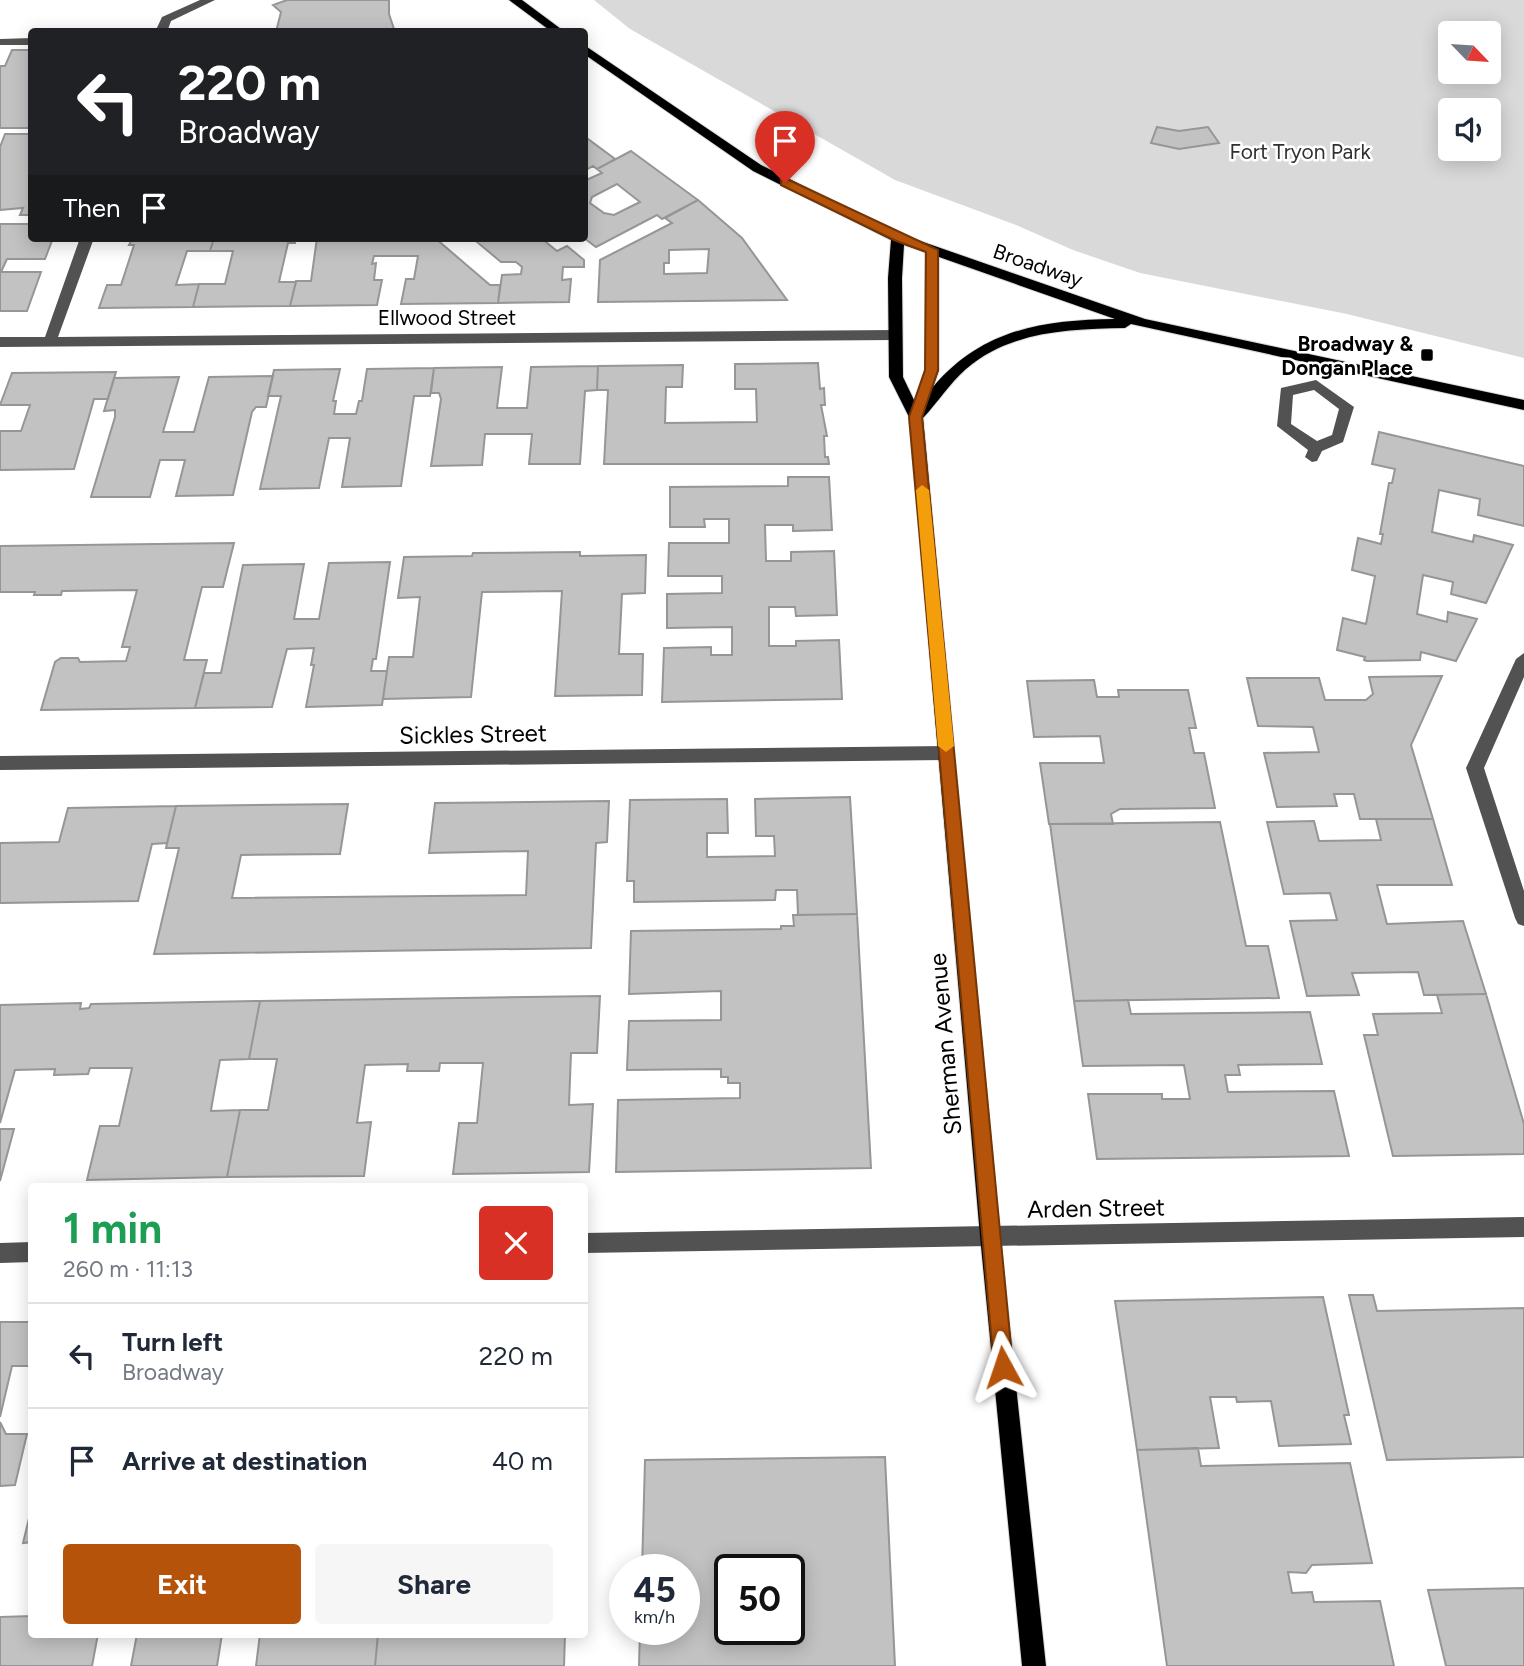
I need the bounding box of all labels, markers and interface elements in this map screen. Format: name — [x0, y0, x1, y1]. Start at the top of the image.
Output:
north arrow — [1438, 21, 1502, 84]
map controls — [1438, 21, 1501, 161]
text: 220 m — [178, 53, 321, 112]
icon: left — [63, 56, 154, 147]
button: sound — [1438, 98, 1501, 161]
pin — [755, 111, 815, 183]
text: Broadway — [178, 113, 320, 151]
icon: arrive — [766, 122, 804, 160]
park label: Fort Tryon Park — [1229, 139, 1371, 164]
icon: arrive — [135, 189, 173, 227]
text: Then — [63, 192, 121, 224]
street label: Broadway — [990, 238, 1086, 292]
street label: Ellwood Street — [378, 305, 516, 330]
place label: Broadway & Dongan Place — [1281, 331, 1413, 380]
marker: Broadway & Dongan Place — [1419, 347, 1435, 363]
street label: Sickles Street — [399, 718, 547, 750]
street label: Sherman Avenue — [923, 952, 967, 1136]
street label: Arden Street — [1027, 1192, 1165, 1224]
text: 1 min — [63, 1203, 162, 1254]
button: close — [479, 1206, 553, 1280]
text: 260 m · 11:13 — [63, 1255, 193, 1283]
text: Turn left — [122, 1326, 223, 1358]
position arrow — [966, 1330, 1040, 1404]
icon: left — [63, 1337, 101, 1375]
text: 220 m — [479, 1340, 553, 1372]
text: Broadway — [122, 1358, 224, 1386]
icon: arrive — [63, 1442, 101, 1480]
text: Arrive at destination — [122, 1445, 367, 1477]
text: 40 m — [492, 1445, 553, 1477]
button: Exit — [63, 1544, 301, 1624]
button: Share — [315, 1544, 553, 1624]
speed limit sign: 50 — [714, 1554, 805, 1645]
text: 45 — [633, 1569, 676, 1611]
text: km/h — [634, 1606, 675, 1628]

